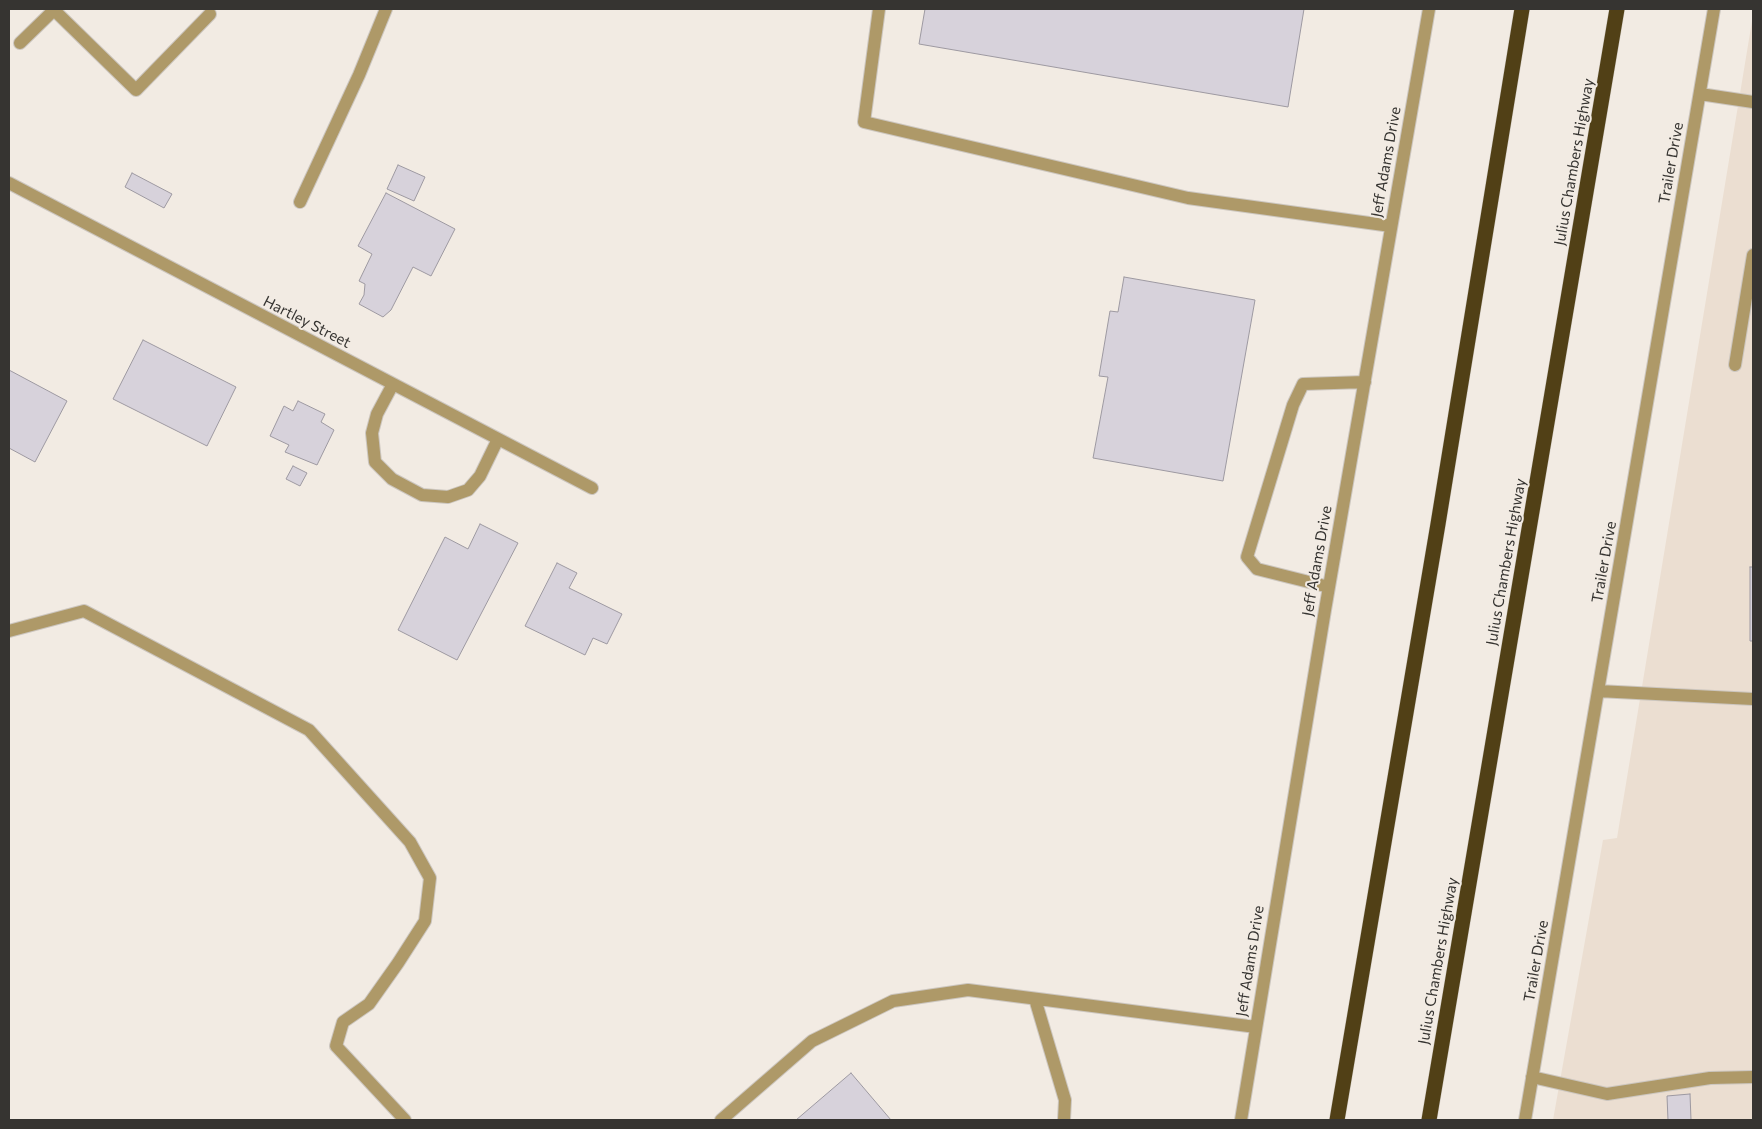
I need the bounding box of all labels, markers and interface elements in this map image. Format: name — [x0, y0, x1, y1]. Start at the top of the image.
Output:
street label: Julius Chambers Highway — [1550, 77, 1598, 247]
street label: Jeff Adams Drive — [1367, 105, 1405, 219]
street label: Trailer Drive — [1655, 121, 1687, 205]
street label: Hartley Street — [260, 292, 354, 352]
street label: Julius Chambers Highway — [1482, 477, 1530, 647]
street label: Jeff Adams Drive — [1298, 504, 1336, 618]
street label: Trailer Drive — [1588, 520, 1620, 604]
street label: Julius Chambers Highway — [1414, 876, 1462, 1046]
street label: Jeff Adams Drive — [1232, 904, 1268, 1018]
street label: Trailer Drive — [1520, 919, 1552, 1003]

